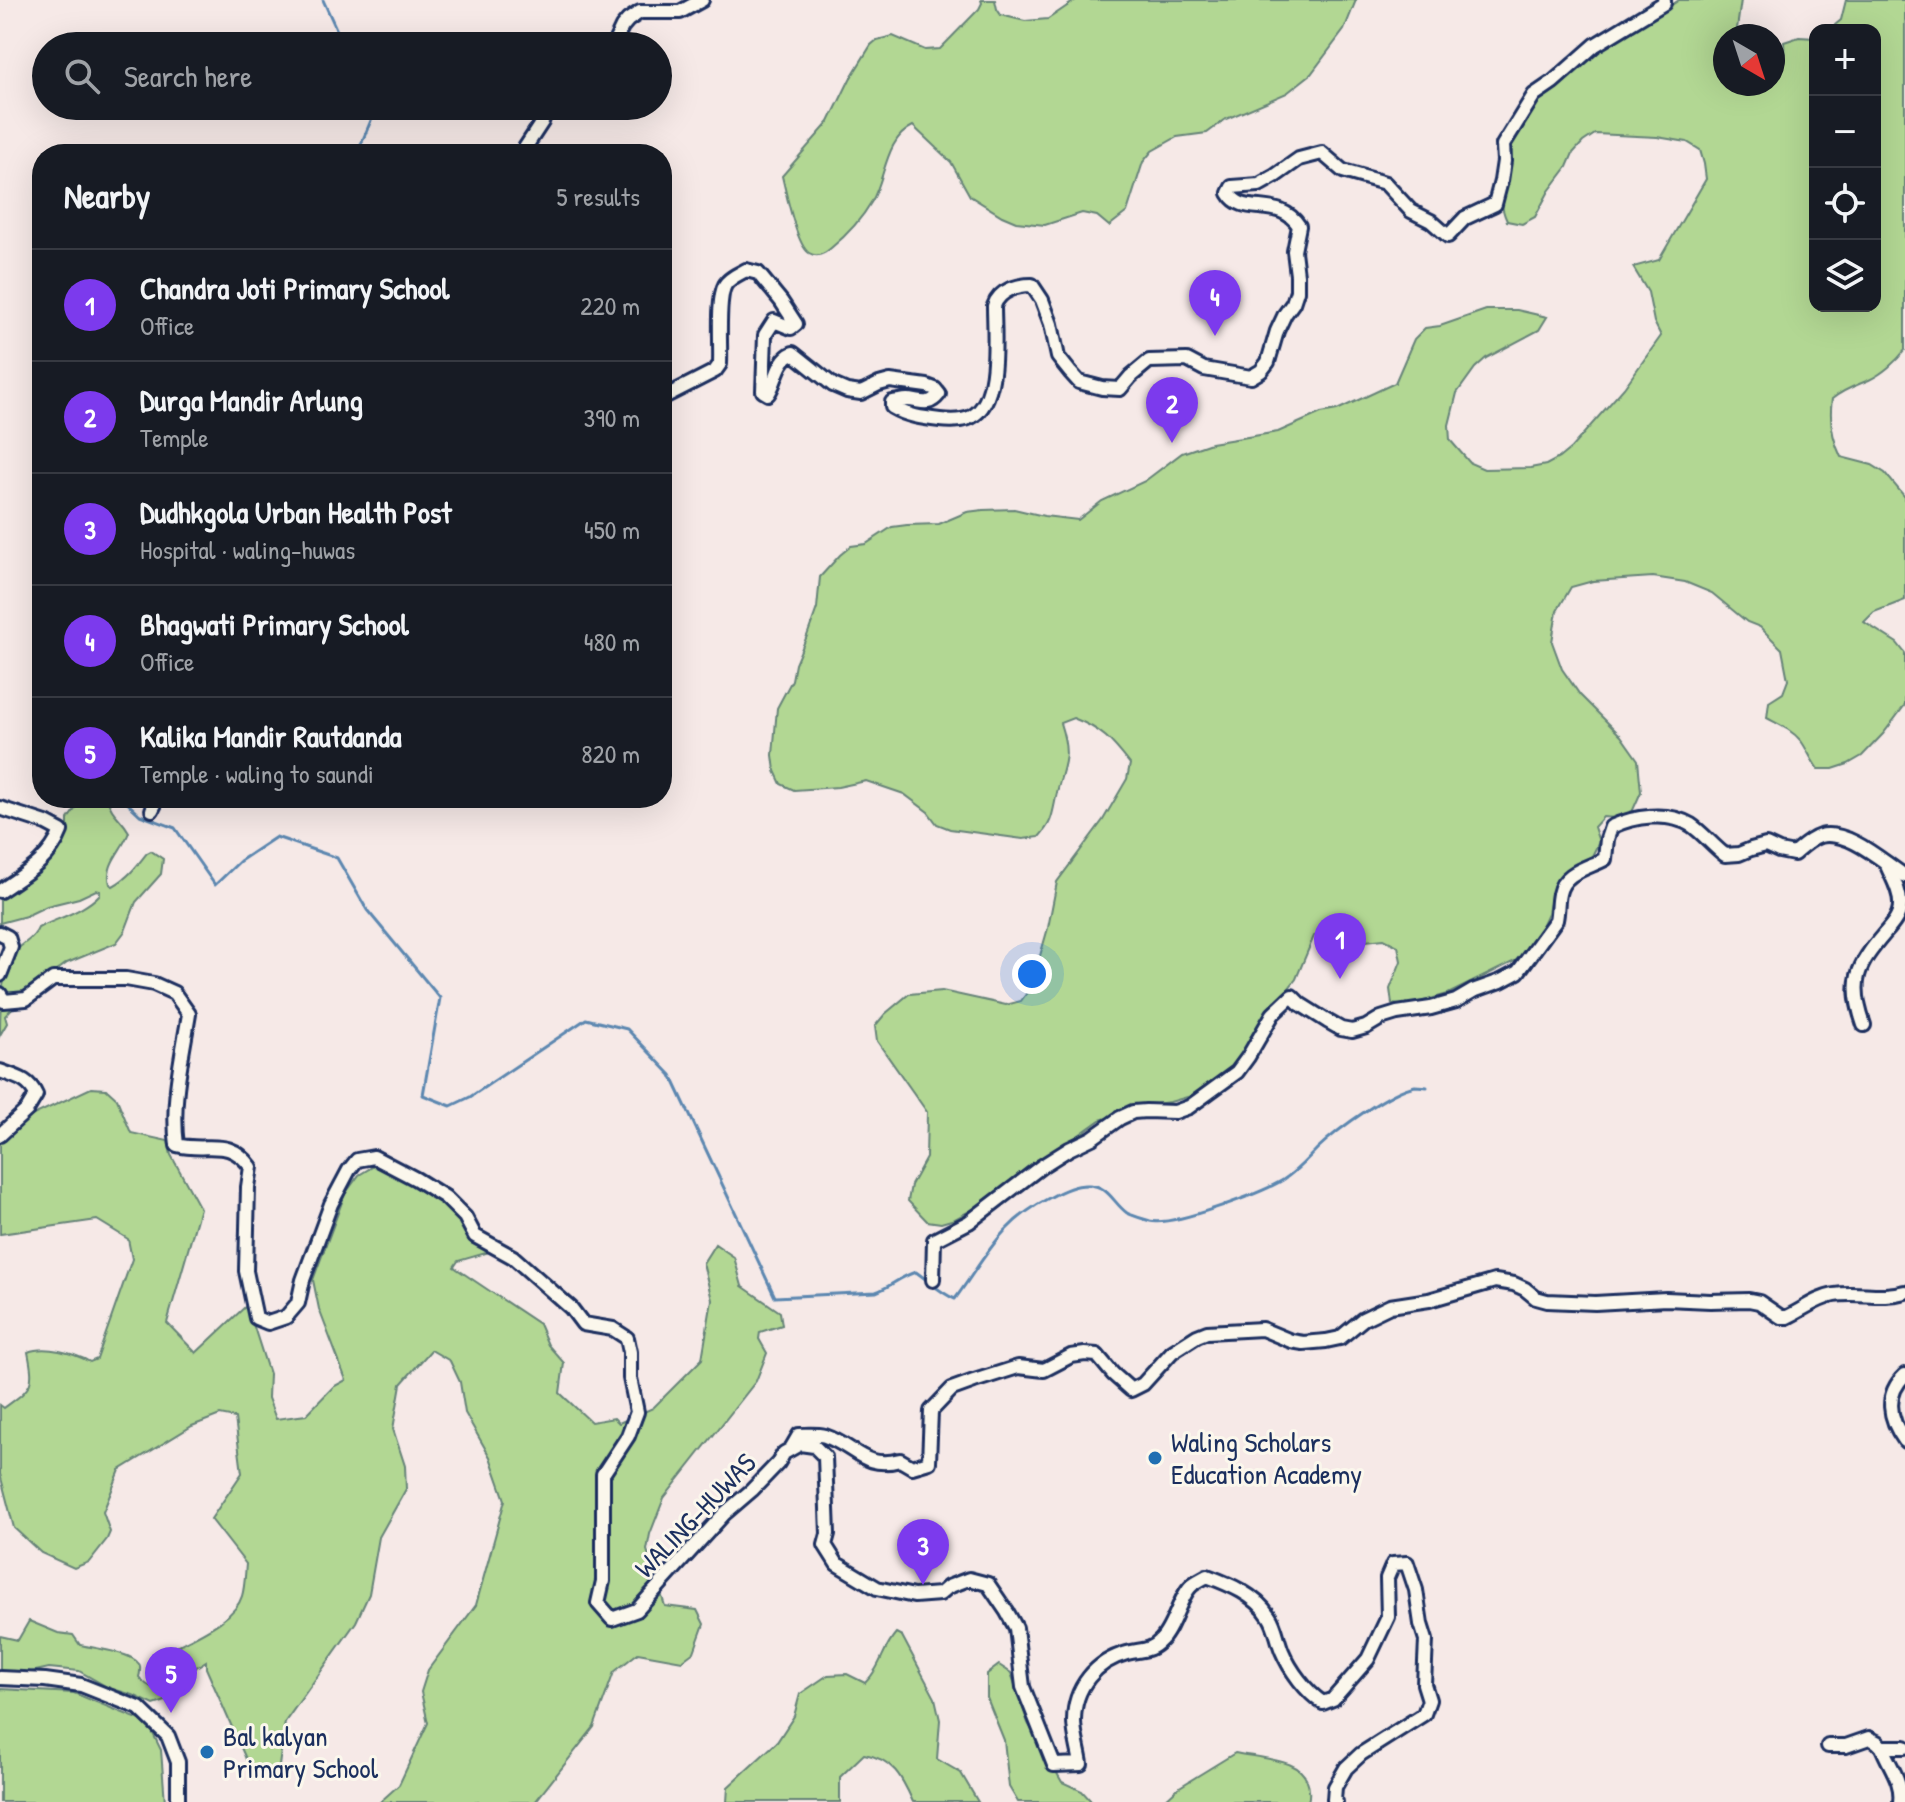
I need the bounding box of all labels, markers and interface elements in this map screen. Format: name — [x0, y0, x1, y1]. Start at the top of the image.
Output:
north arrow — [1713, 24, 1785, 96]
map controls — [1809, 24, 1881, 312]
button: + — [1809, 24, 1881, 96]
search box — [32, 32, 672, 120]
icon: search — [60, 54, 104, 98]
text: Search here — [124, 56, 252, 96]
button: − — [1809, 96, 1881, 168]
button: locate — [1809, 168, 1881, 240]
text: Nearby — [64, 173, 150, 219]
text: 5 results — [556, 179, 640, 214]
button: layers — [1809, 240, 1881, 312]
text: Chandra Joti Primary School — [140, 268, 450, 308]
pin: 4 — [1189, 270, 1241, 336]
text: 1 — [85, 288, 95, 323]
text: 220 m — [580, 288, 640, 323]
text: Office — [140, 308, 194, 343]
pin: 2 — [1146, 377, 1198, 443]
text: Durga Mandir Arlung — [140, 380, 363, 420]
text: 2 — [84, 400, 96, 435]
text: 390 m — [584, 400, 640, 435]
text: Temple — [140, 420, 209, 455]
text: Dudhkgola Urban Health Post — [140, 492, 452, 532]
text: 3 — [84, 512, 96, 547]
text: 450 m — [584, 512, 640, 547]
text: Hospital · waling-huwas — [140, 532, 355, 567]
text: Bhagwati Primary School — [140, 604, 409, 644]
text: 4 — [85, 624, 95, 659]
text: 480 m — [584, 624, 640, 659]
text: Office — [140, 644, 194, 679]
text: Kalika Mandir Rautdanda — [140, 716, 401, 756]
text: 5 — [85, 736, 96, 771]
text: 820 m — [581, 736, 640, 771]
text: Temple · waling to saundi — [140, 756, 374, 791]
pin: 1 — [1314, 913, 1366, 979]
your location — [1012, 954, 1052, 994]
place label: Waling Scholars Education Academy — [1171, 1423, 1362, 1493]
street label: WALING-HUWAS — [626, 1444, 764, 1586]
marker: Waling Scholars Education Academy — [1146, 1449, 1164, 1467]
pin: 3 — [897, 1519, 949, 1585]
pin: 5 — [145, 1647, 197, 1713]
place label: Bal kalyan Primary School — [223, 1717, 379, 1787]
marker: Bal kalyan Primary School — [198, 1743, 216, 1761]

